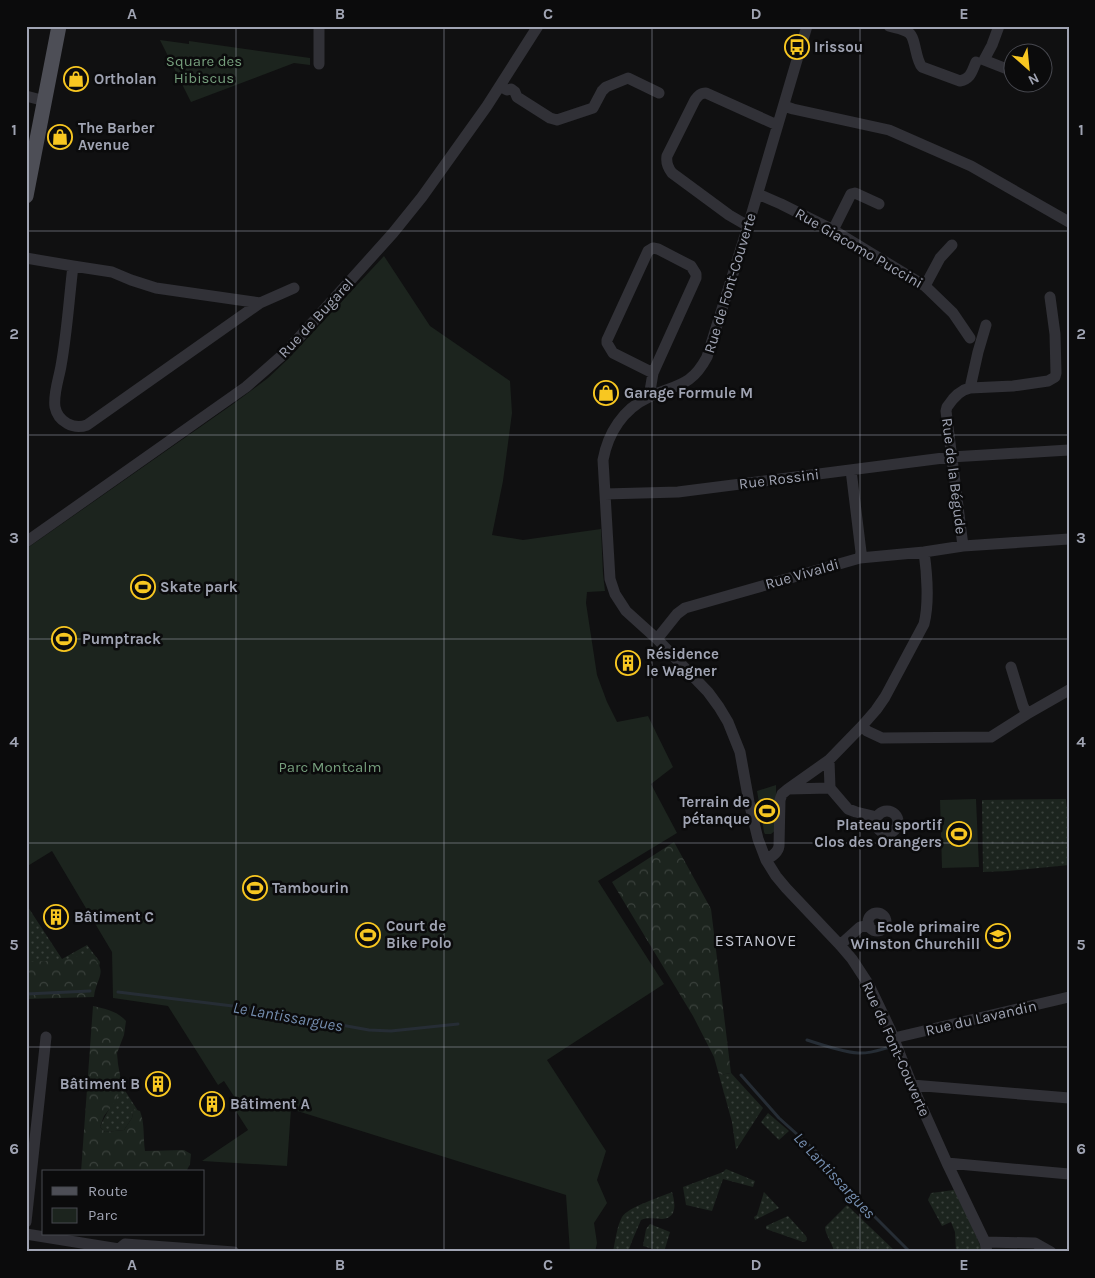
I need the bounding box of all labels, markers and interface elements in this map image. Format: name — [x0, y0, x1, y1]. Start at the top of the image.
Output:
text: A — [127, 4, 137, 23]
text: B — [335, 4, 345, 23]
text: C — [543, 4, 553, 23]
text: D — [751, 4, 762, 23]
text: E — [959, 4, 969, 23]
bus stop icon: Irissou — [784, 34, 810, 60]
place label: Irissou — [814, 38, 863, 56]
north arrow — [1002, 42, 1052, 92]
park label: Square des Hibiscus — [166, 52, 242, 87]
shop icon: Ortholan — [63, 66, 89, 92]
text: N — [1025, 69, 1042, 89]
place label: Ortholan — [94, 70, 157, 88]
place label: The Barber Avenue — [78, 119, 155, 154]
text: 1 — [11, 120, 17, 139]
text: 1 — [1078, 120, 1084, 139]
shop icon: The Barber Avenue — [47, 124, 73, 150]
street label: Rue Giacomo Puccini — [792, 204, 926, 292]
street label: Rue de Font-Couverte — [700, 211, 760, 355]
street label: Rue de Bugarel — [275, 275, 357, 361]
text: 2 — [9, 324, 19, 343]
text: 2 — [1076, 324, 1086, 343]
shop icon: Garage Formule M — [593, 380, 619, 406]
place label: Garage Formule M — [624, 384, 753, 402]
street label: Rue de la Bégude — [938, 417, 970, 535]
street label: Rue Rossini — [738, 465, 820, 493]
text: 3 — [9, 528, 19, 547]
text: 3 — [1076, 528, 1086, 547]
street label: Rue Vivaldi — [763, 555, 841, 593]
sports icon: Skate park — [130, 574, 156, 600]
place label: Skate park — [160, 578, 238, 596]
sports icon: Pumptrack — [51, 626, 77, 652]
place label: Pumptrack — [82, 630, 161, 648]
place label: Résidence le Wagner — [646, 645, 719, 680]
building icon: Résidence le Wagner — [615, 650, 641, 676]
text: 4 — [9, 732, 19, 751]
text: 4 — [1076, 732, 1086, 751]
park label: Parc Montcalm — [278, 758, 382, 776]
place label: Terrain de pétanque — [680, 793, 750, 828]
sports icon: Terrain de pétanque — [754, 798, 780, 824]
place label: Plateau sportif Clos des Orangers — [814, 816, 942, 851]
sports icon: Plateau sportif Clos des Orangers — [946, 821, 972, 847]
sports icon: Tambourin — [242, 875, 268, 901]
place label: Tambourin — [272, 879, 349, 897]
building icon: Bâtiment C — [43, 904, 69, 930]
place label: Bâtiment C — [74, 908, 154, 926]
place label: Court de Bike Polo — [386, 917, 452, 952]
place label: Ecole primaire Winston Churchill — [851, 918, 980, 953]
sports icon: Court de Bike Polo — [355, 922, 381, 948]
school or university icon: Ecole primaire Winston Churchill — [985, 923, 1011, 949]
district label: ESTANOVE — [715, 931, 797, 950]
text: 5 — [9, 935, 19, 954]
text: 5 — [1076, 935, 1086, 954]
street label: Rue de Font-Couverte — [858, 979, 934, 1119]
street label: Rue du Lavandin — [924, 996, 1038, 1040]
water label: Le Lantissargues — [232, 997, 345, 1036]
building icon: Bâtiment B — [145, 1071, 171, 1097]
place label: Bâtiment B — [60, 1075, 140, 1093]
building icon: Bâtiment A — [199, 1091, 225, 1117]
place label: Bâtiment A — [230, 1095, 311, 1113]
water label: Le Lantissargues — [790, 1128, 880, 1223]
text: 6 — [9, 1139, 19, 1158]
text: 6 — [1076, 1139, 1086, 1158]
legend — [42, 1170, 205, 1236]
text: Route — [88, 1182, 128, 1200]
text: Parc — [88, 1206, 118, 1224]
text: A — [127, 1255, 137, 1274]
text: B — [335, 1255, 345, 1274]
text: C — [543, 1255, 553, 1274]
text: D — [751, 1255, 762, 1274]
text: E — [959, 1255, 969, 1274]

